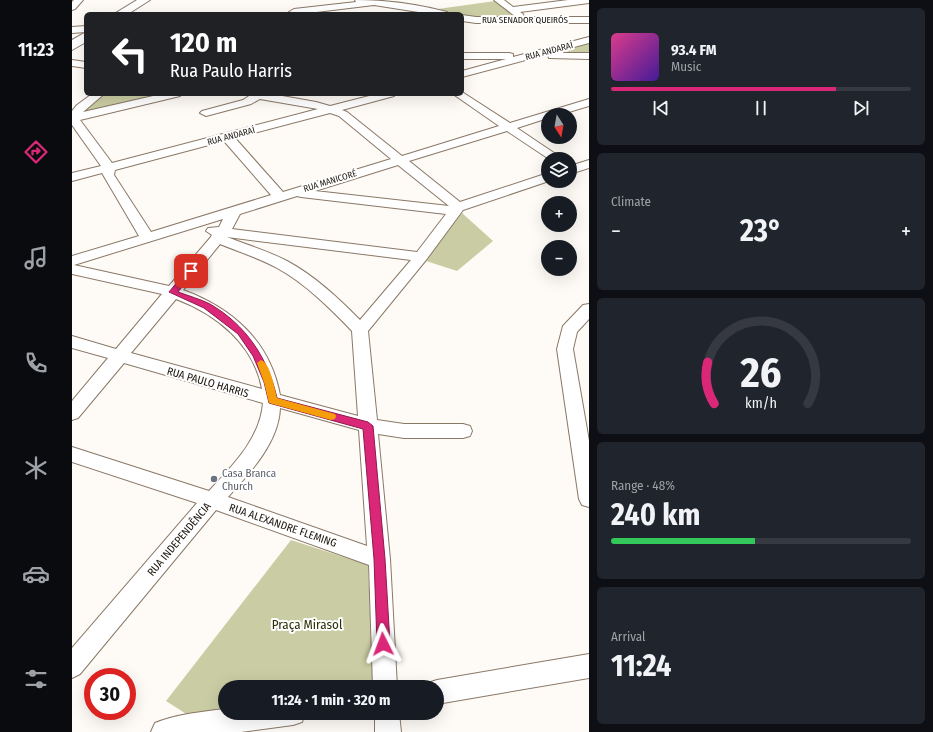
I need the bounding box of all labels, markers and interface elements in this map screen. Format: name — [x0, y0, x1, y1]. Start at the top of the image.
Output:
street label: RUA SENADOR QUEIRÓS — [482, 15, 569, 25]
text: 120 m — [170, 26, 237, 59]
icon: left — [104, 28, 156, 80]
text: 11:23 — [18, 39, 54, 61]
street label: RUA ANDARAÍ — [524, 39, 575, 62]
text: 93.4 FM — [671, 41, 717, 59]
text: Music — [671, 59, 701, 74]
text: Rua Paulo Harris — [170, 60, 292, 82]
icon: previous — [650, 97, 672, 119]
icon: pause — [750, 97, 772, 119]
icon: next — [850, 97, 872, 119]
north arrow — [541, 108, 577, 144]
map controls — [541, 108, 577, 276]
street label: RUA ANDARAÍ — [206, 124, 257, 147]
icon: directions — [22, 138, 50, 166]
button: layers — [541, 152, 577, 188]
street label: RUA MANICORÉ — [302, 167, 358, 194]
text: Climate — [611, 194, 651, 209]
button: + — [541, 196, 577, 232]
text: 23° — [740, 213, 782, 249]
text: − — [611, 218, 621, 245]
text: + — [901, 218, 911, 245]
button: − — [541, 240, 577, 276]
icon: music — [22, 244, 50, 272]
pin — [174, 254, 208, 288]
icon: arrive — [180, 260, 202, 282]
text: 26 — [739, 348, 782, 398]
icon: phone — [22, 349, 50, 377]
street label: RUA PAULO HARRIS — [165, 365, 251, 401]
text: km/h — [745, 395, 777, 412]
icon: climate — [22, 454, 50, 482]
place label: Casa Branca Church — [222, 467, 276, 493]
marker: Casa Branca Church — [209, 474, 219, 484]
text: Range · 48% — [611, 478, 675, 493]
text: 240 km — [611, 497, 701, 533]
street label: RUA INDEPENDÊNCIA — [145, 500, 214, 579]
street label: RUA ALEXANDRE FLEMING — [227, 501, 338, 550]
icon: car — [22, 560, 50, 588]
park label: Praça Mirasol — [272, 617, 343, 632]
position arrow — [362, 623, 404, 665]
text: Arrival — [611, 629, 645, 644]
text: 11:24 — [611, 648, 671, 684]
icon: filters — [22, 665, 50, 693]
speed limit sign: 30 — [84, 668, 136, 720]
text: 11:24 · 1 min · 320 m — [272, 691, 390, 709]

